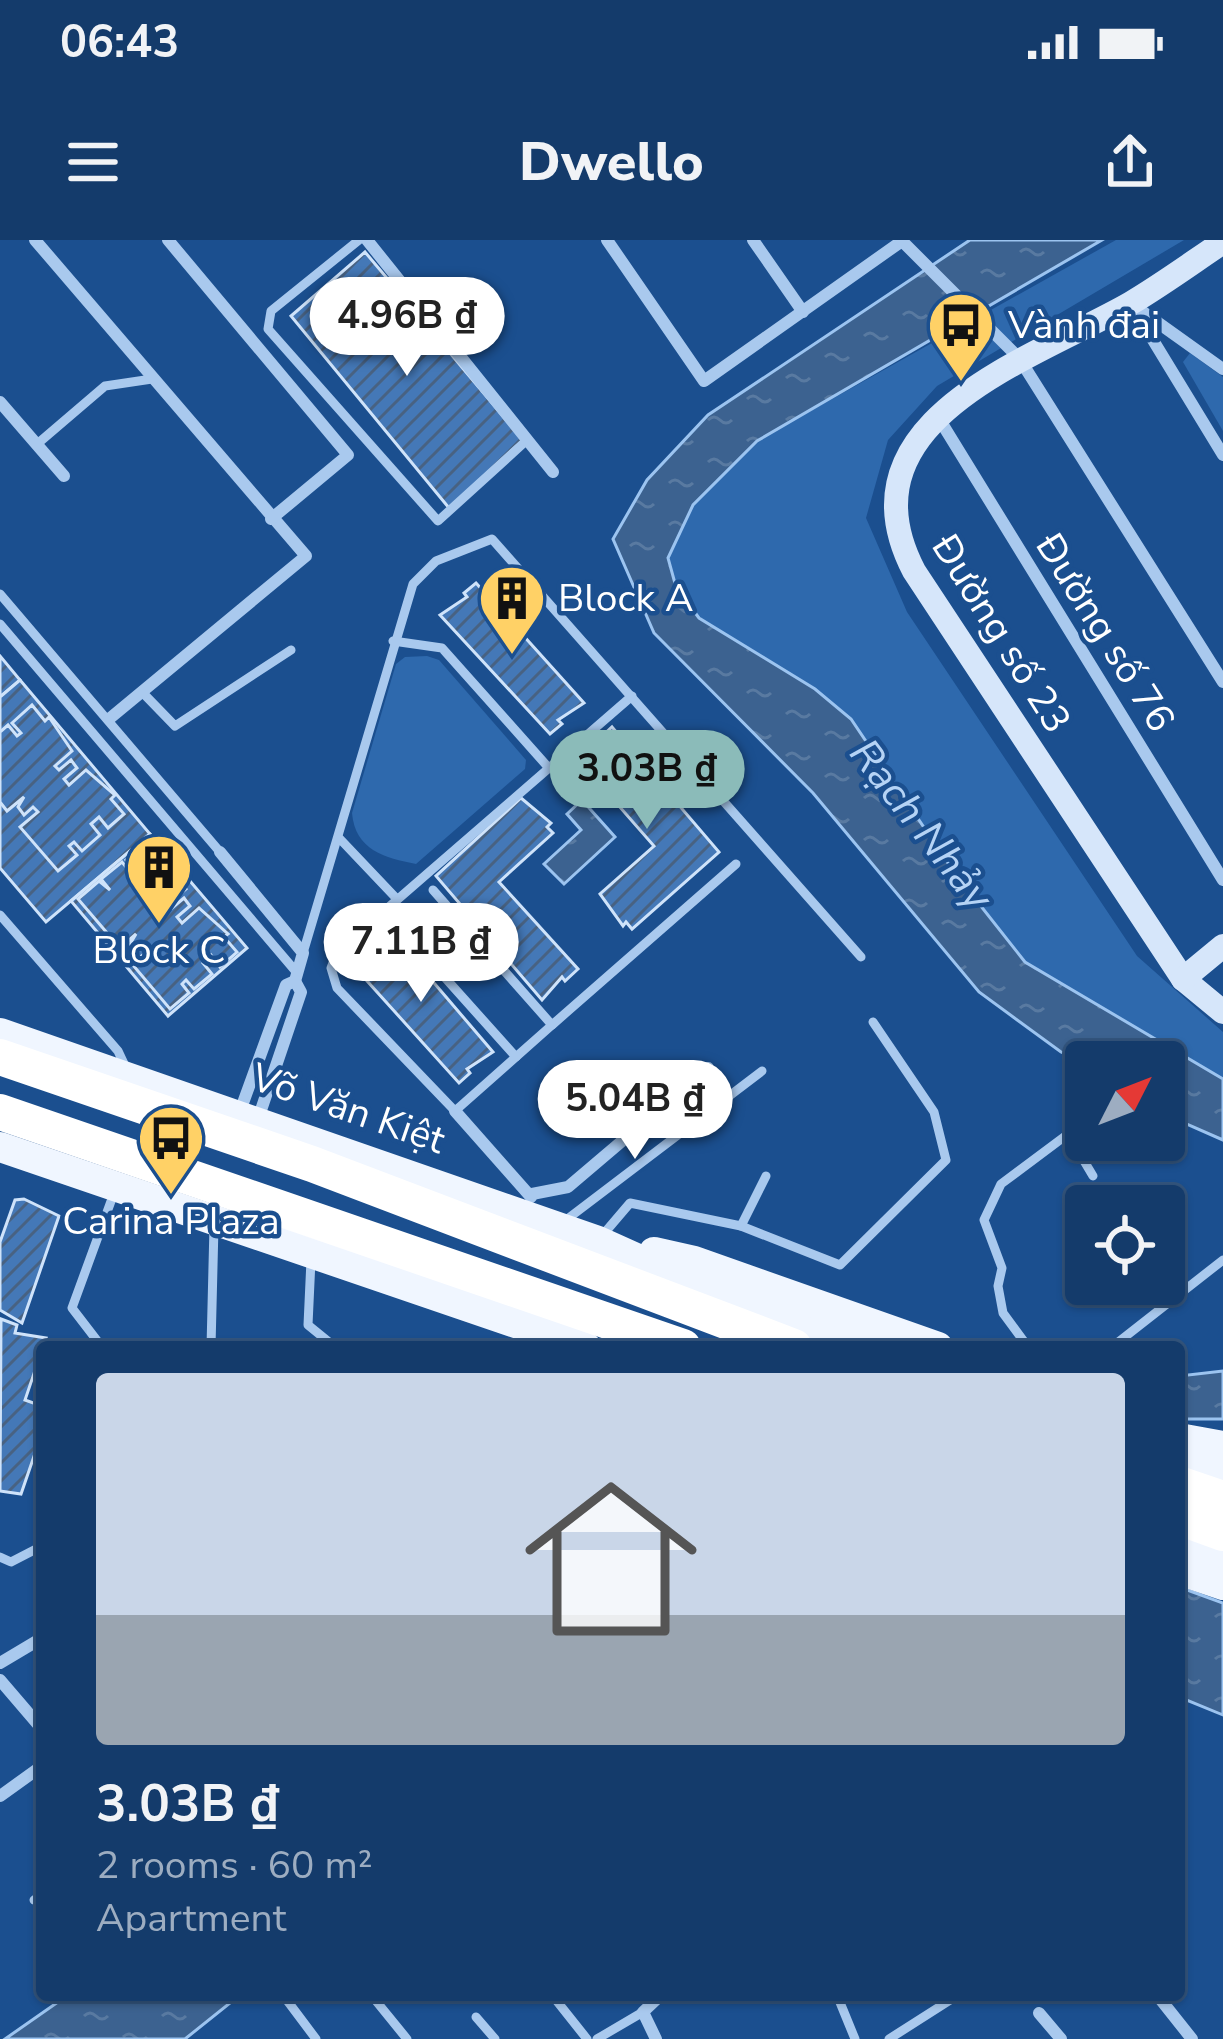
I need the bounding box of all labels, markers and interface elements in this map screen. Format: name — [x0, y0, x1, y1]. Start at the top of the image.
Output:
text: 06:43 — [60, 12, 179, 73]
text: Dwello — [519, 125, 704, 199]
icon: menu — [60, 129, 126, 195]
icon: share — [1097, 129, 1163, 195]
pin: 4.96B ₫ — [296, 277, 518, 379]
text: 4.96B ₫ — [337, 289, 477, 342]
bus stop icon: Vành đai — [926, 290, 996, 384]
place label: Vành đai — [1007, 299, 1160, 352]
street label: Đường số 76 — [1022, 523, 1187, 742]
street label: Đường số 23 — [918, 524, 1083, 743]
building icon: Block A — [477, 563, 547, 657]
place label: Block A — [558, 572, 693, 625]
water label: Rạch Nhảy — [836, 728, 1007, 924]
pin: 3.03B ₫ — [536, 730, 758, 832]
text: 3.03B ₫ — [577, 742, 717, 795]
building icon: Block C — [124, 832, 194, 926]
pin: 7.11B ₫ — [310, 903, 532, 1005]
text: 7.11B ₫ — [351, 915, 491, 968]
place label: Block C — [92, 924, 226, 977]
north arrow — [1065, 1041, 1185, 1161]
map controls — [1065, 1041, 1185, 1305]
street label: Võ Văn Kiệt — [243, 1051, 452, 1167]
pin: 5.04B ₫ — [524, 1060, 746, 1162]
text: 5.04B ₫ — [565, 1072, 705, 1125]
bus stop icon: Carina Plaza — [136, 1103, 206, 1197]
button: locate — [1065, 1185, 1185, 1305]
place label: Carina Plaza — [62, 1195, 280, 1248]
icon: home — [503, 1451, 719, 1667]
text: 3.03B ₫ — [96, 1769, 280, 1839]
text: 2 rooms · 60 m² — [96, 1839, 373, 1892]
text: Apartment — [96, 1892, 286, 1945]

